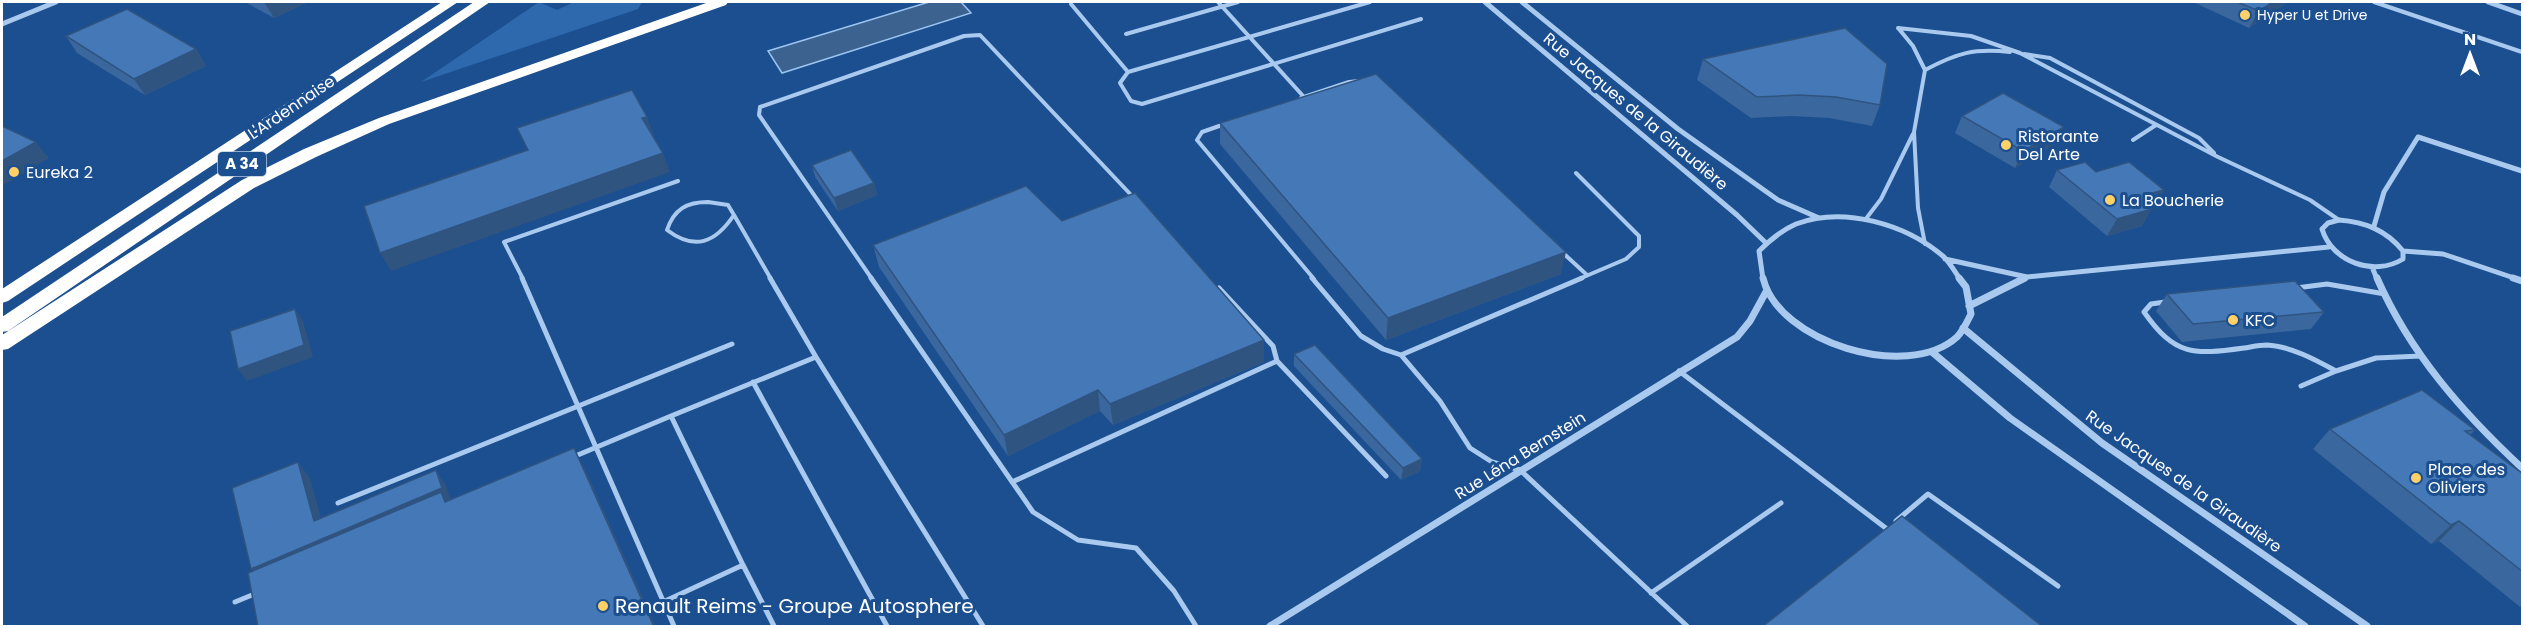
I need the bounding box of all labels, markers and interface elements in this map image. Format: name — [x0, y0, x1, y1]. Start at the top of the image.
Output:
place label: Hyper U et Drive — [2257, 5, 2368, 25]
marker: Hyper U et Drive — [2238, 8, 2252, 22]
north arrow — [2440, 24, 2500, 84]
street label: Rue Jacques de la Giraudière — [1538, 27, 1733, 196]
text: N — [2464, 28, 2476, 51]
street label: L'Ardennaise — [243, 70, 339, 145]
place label: Ristorante Del Arte — [2018, 125, 2099, 166]
marker: Ristorante Del Arte — [1999, 138, 2013, 152]
road number: A 34 — [218, 152, 266, 176]
place label: Eureka 2 — [26, 161, 93, 184]
marker: Eureka 2 — [7, 165, 21, 179]
place label: La Boucherie — [2122, 189, 2224, 212]
marker: La Boucherie — [2103, 193, 2117, 207]
place label: KFC — [2245, 309, 2275, 332]
marker: KFC — [2226, 313, 2240, 327]
street label: Rue Jacques de la Giraudière — [2081, 405, 2287, 558]
street label: Rue Léna Bernstein — [1450, 406, 1590, 505]
place label: Place des Oliviers — [2428, 458, 2505, 499]
marker: Place des Oliviers — [2409, 471, 2423, 485]
place label: Renault Reims - Groupe Autosphere — [615, 592, 974, 620]
marker: Renault Reims - Groupe Autosphere — [596, 599, 610, 613]

